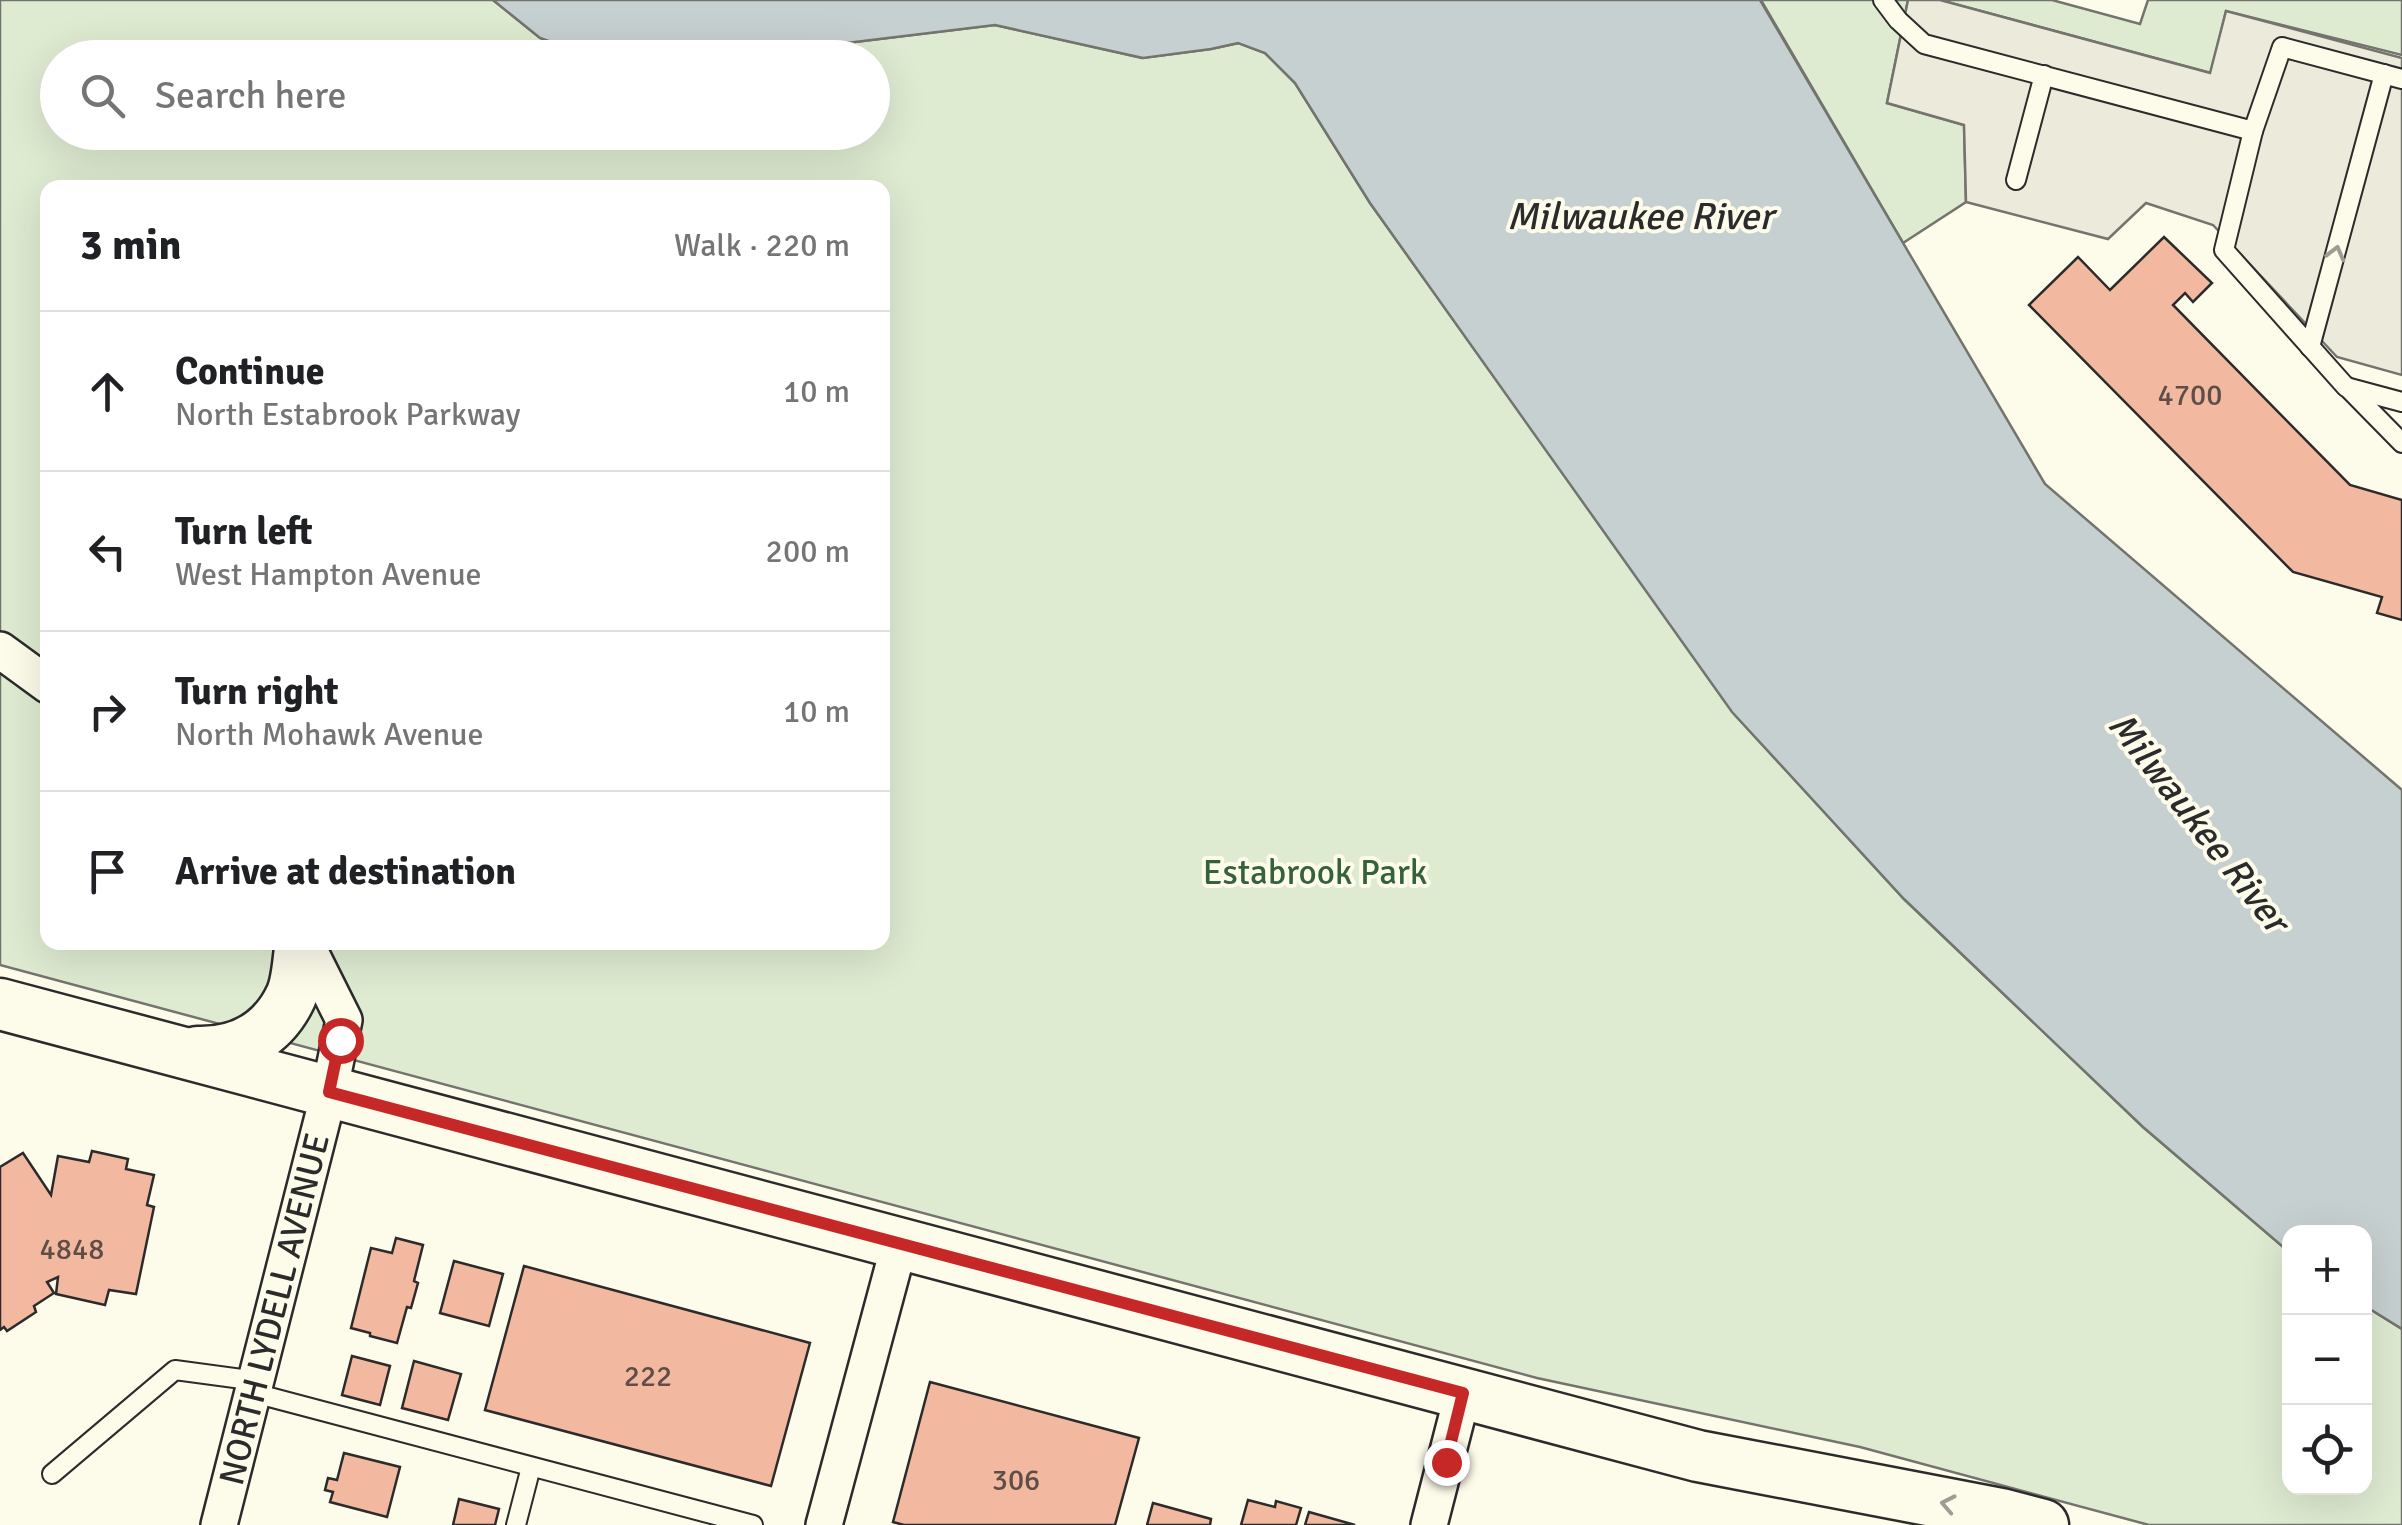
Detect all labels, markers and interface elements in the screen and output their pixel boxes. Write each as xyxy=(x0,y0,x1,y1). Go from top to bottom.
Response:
search box xyxy=(40,40,890,150)
icon: search xyxy=(75,68,130,123)
text: Search here xyxy=(155,72,347,119)
water label: Milwaukee River xyxy=(1507,193,1778,240)
text: 3 min xyxy=(80,220,181,271)
text: Walk · 220 m xyxy=(674,226,850,265)
one-way arrow xyxy=(2324,245,2345,262)
text: Continue xyxy=(175,348,325,395)
icon: ahead xyxy=(80,364,135,419)
text: 10 m xyxy=(783,372,850,411)
house number: 4700 xyxy=(2158,377,2222,414)
text: North Estabrook Parkway xyxy=(175,395,521,434)
text: Turn left xyxy=(175,508,313,555)
icon: left xyxy=(80,524,135,579)
text: 200 m xyxy=(766,532,850,571)
text: West Hampton Avenue xyxy=(175,555,482,594)
text: Turn right xyxy=(175,668,339,715)
icon: right xyxy=(80,684,135,739)
text: 10 m xyxy=(783,692,850,731)
water label: Milwaukee River xyxy=(2098,703,2302,946)
text: North Mohawk Avenue xyxy=(175,715,484,754)
icon: arrive xyxy=(80,844,135,899)
text: Arrive at destination xyxy=(175,848,516,895)
park label: Estabrook Park xyxy=(1203,851,1427,894)
route start xyxy=(318,1018,364,1064)
street label: NORTH LYDELL AVENUE xyxy=(210,1129,339,1489)
map controls xyxy=(2282,1225,2372,1495)
button: + xyxy=(2282,1225,2372,1315)
house number: 4848 xyxy=(40,1231,104,1268)
button: − xyxy=(2282,1315,2372,1405)
house number: 222 xyxy=(624,1358,672,1395)
button: locate xyxy=(2282,1405,2372,1495)
route end xyxy=(1424,1440,1470,1486)
house number: 306 xyxy=(992,1462,1040,1499)
one-way arrow xyxy=(1939,1494,1956,1515)

